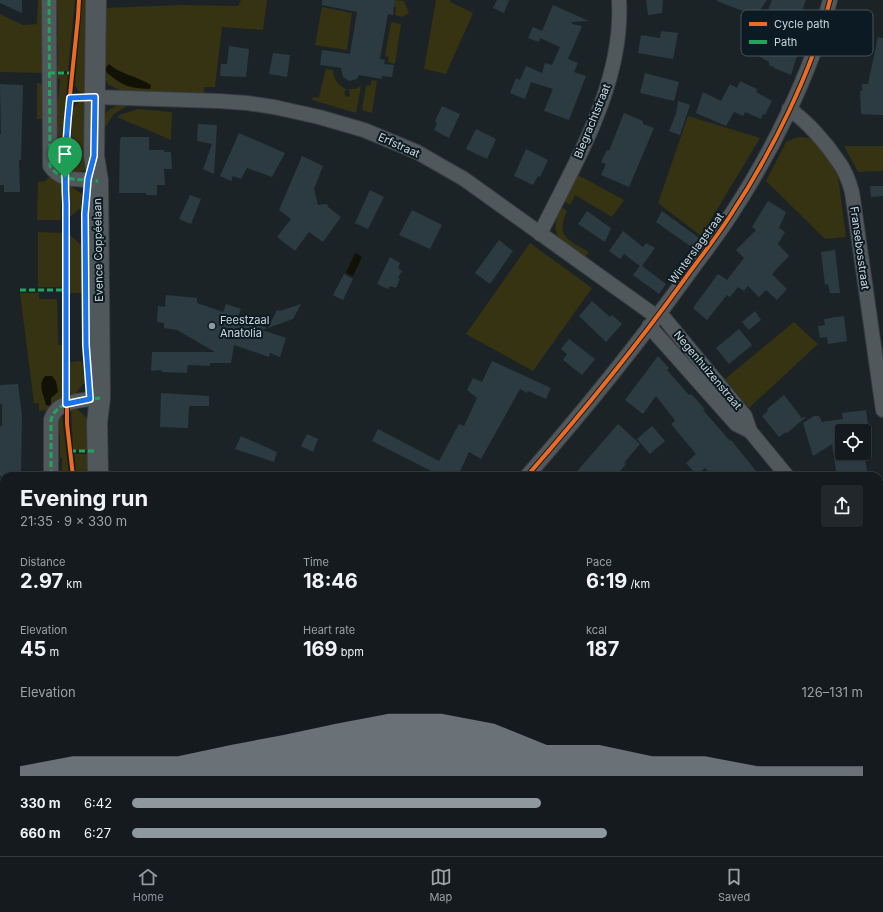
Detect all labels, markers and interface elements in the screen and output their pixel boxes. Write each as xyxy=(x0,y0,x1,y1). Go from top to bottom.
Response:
legend xyxy=(741,10,873,56)
text: Cycle path xyxy=(774,17,830,31)
text: Path xyxy=(774,35,797,49)
street label: Biegrachtstraat xyxy=(571,81,613,160)
street label: Erfstraat xyxy=(376,130,422,161)
pin xyxy=(48,137,82,178)
icon: arrive xyxy=(54,143,76,165)
street label: Evence Coppéelaan xyxy=(90,198,106,302)
street label: Fransebosstraat xyxy=(847,206,873,291)
street label: Winterslagstraat xyxy=(665,209,727,286)
place label: Feestzaal Anatolia xyxy=(220,313,269,340)
marker: Feestzaal Anatolia xyxy=(207,321,217,331)
street label: Negenhuizenstraat xyxy=(671,328,745,412)
map controls xyxy=(835,424,871,460)
button: locate xyxy=(835,424,871,460)
text: Evening run xyxy=(20,485,148,511)
button: share xyxy=(821,485,863,527)
text: 21:35 · 9 × 330 m xyxy=(20,513,127,529)
text: Distance xyxy=(20,555,65,569)
text: Time xyxy=(303,555,329,569)
text: Pace xyxy=(586,555,612,569)
text: 2.97 xyxy=(20,569,63,593)
text: 18:46 xyxy=(303,569,358,593)
text: 6:19 xyxy=(586,569,627,593)
text: km xyxy=(63,577,82,591)
text: /km xyxy=(627,577,650,591)
text: Elevation xyxy=(20,623,67,637)
text: Heart rate xyxy=(303,623,355,637)
text: kcal xyxy=(586,623,607,637)
text: 45 xyxy=(20,637,46,661)
text: 169 xyxy=(303,637,338,661)
text: 187 xyxy=(586,637,619,661)
text: m xyxy=(46,645,59,659)
text: bpm xyxy=(338,645,364,659)
text: Elevation xyxy=(20,684,76,700)
text: 126–131 m xyxy=(802,684,863,700)
text: 330 m xyxy=(20,795,61,811)
text: 6:42 xyxy=(84,795,112,811)
text: 660 m xyxy=(20,825,61,841)
text: 6:27 xyxy=(84,825,111,841)
tab: Home xyxy=(133,866,164,904)
tab: Map xyxy=(429,866,452,904)
tab: Saved xyxy=(718,866,750,904)

